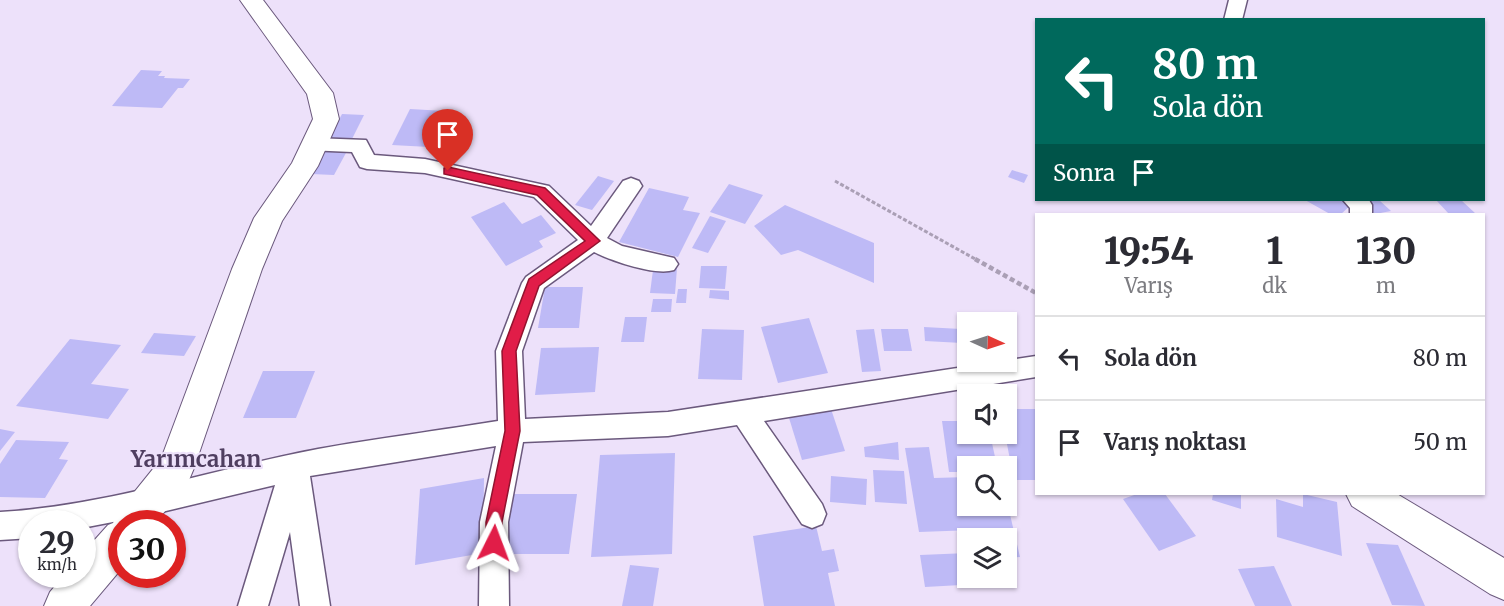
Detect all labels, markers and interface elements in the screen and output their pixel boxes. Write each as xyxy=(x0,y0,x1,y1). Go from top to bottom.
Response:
text: 80 m xyxy=(1152,38,1258,90)
icon: left xyxy=(1053,42,1131,120)
text: Sola dön xyxy=(1152,90,1263,124)
pin xyxy=(422,109,473,171)
icon: arrive xyxy=(431,118,464,151)
icon: arrive xyxy=(1127,156,1160,189)
text: Sonra xyxy=(1053,159,1115,187)
text: 19:54 xyxy=(1104,229,1193,274)
text: 1 xyxy=(1266,229,1283,274)
text: 130 xyxy=(1356,229,1416,274)
text: Varış xyxy=(1124,273,1173,298)
text: dk xyxy=(1262,273,1287,298)
text: m xyxy=(1376,273,1396,298)
north arrow xyxy=(957,312,1017,372)
map controls xyxy=(957,312,1017,588)
icon: left xyxy=(1053,342,1086,375)
text: Sola dön xyxy=(1104,344,1197,372)
text: 80 m xyxy=(1413,344,1467,372)
button: sound xyxy=(957,384,1017,444)
icon: arrive xyxy=(1053,426,1086,459)
text: Varış noktası xyxy=(1104,428,1246,456)
text: 50 m xyxy=(1413,428,1467,456)
district label: Yarımcahan xyxy=(130,445,261,473)
button: search xyxy=(957,456,1017,516)
speed limit sign: 30 xyxy=(108,510,186,588)
position arrow xyxy=(462,511,526,575)
text: 29 xyxy=(39,523,75,561)
button: layers xyxy=(957,528,1017,588)
text: km/h xyxy=(37,555,77,574)

